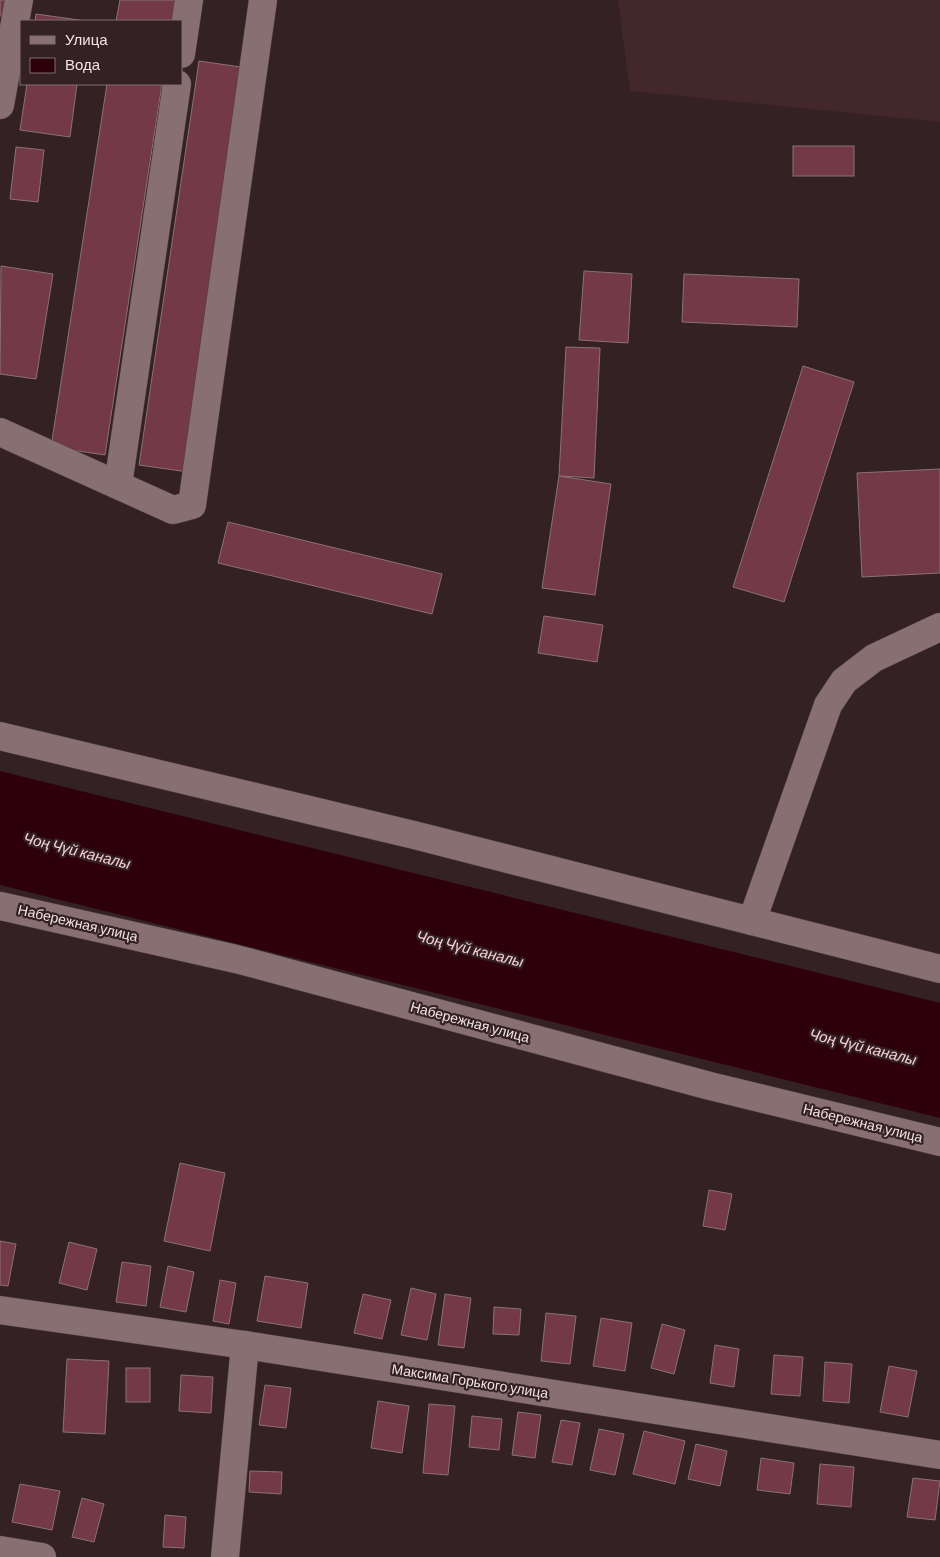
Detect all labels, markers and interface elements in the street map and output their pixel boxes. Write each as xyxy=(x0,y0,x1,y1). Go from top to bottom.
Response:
legend xyxy=(20,20,182,85)
text: Улица xyxy=(65,30,108,48)
text: Вода xyxy=(65,55,101,73)
water label: Чоң Чүй каналы xyxy=(22,828,133,872)
street label: Набережная улица xyxy=(16,900,140,945)
water label: Чоң Чүй каналы xyxy=(415,926,526,970)
street label: Набережная улица xyxy=(409,997,532,1046)
water label: Чоң Чүй каналы xyxy=(808,1024,919,1068)
street label: Набережная улица xyxy=(802,1099,925,1146)
street label: Максима Горького улица xyxy=(391,1360,550,1401)

